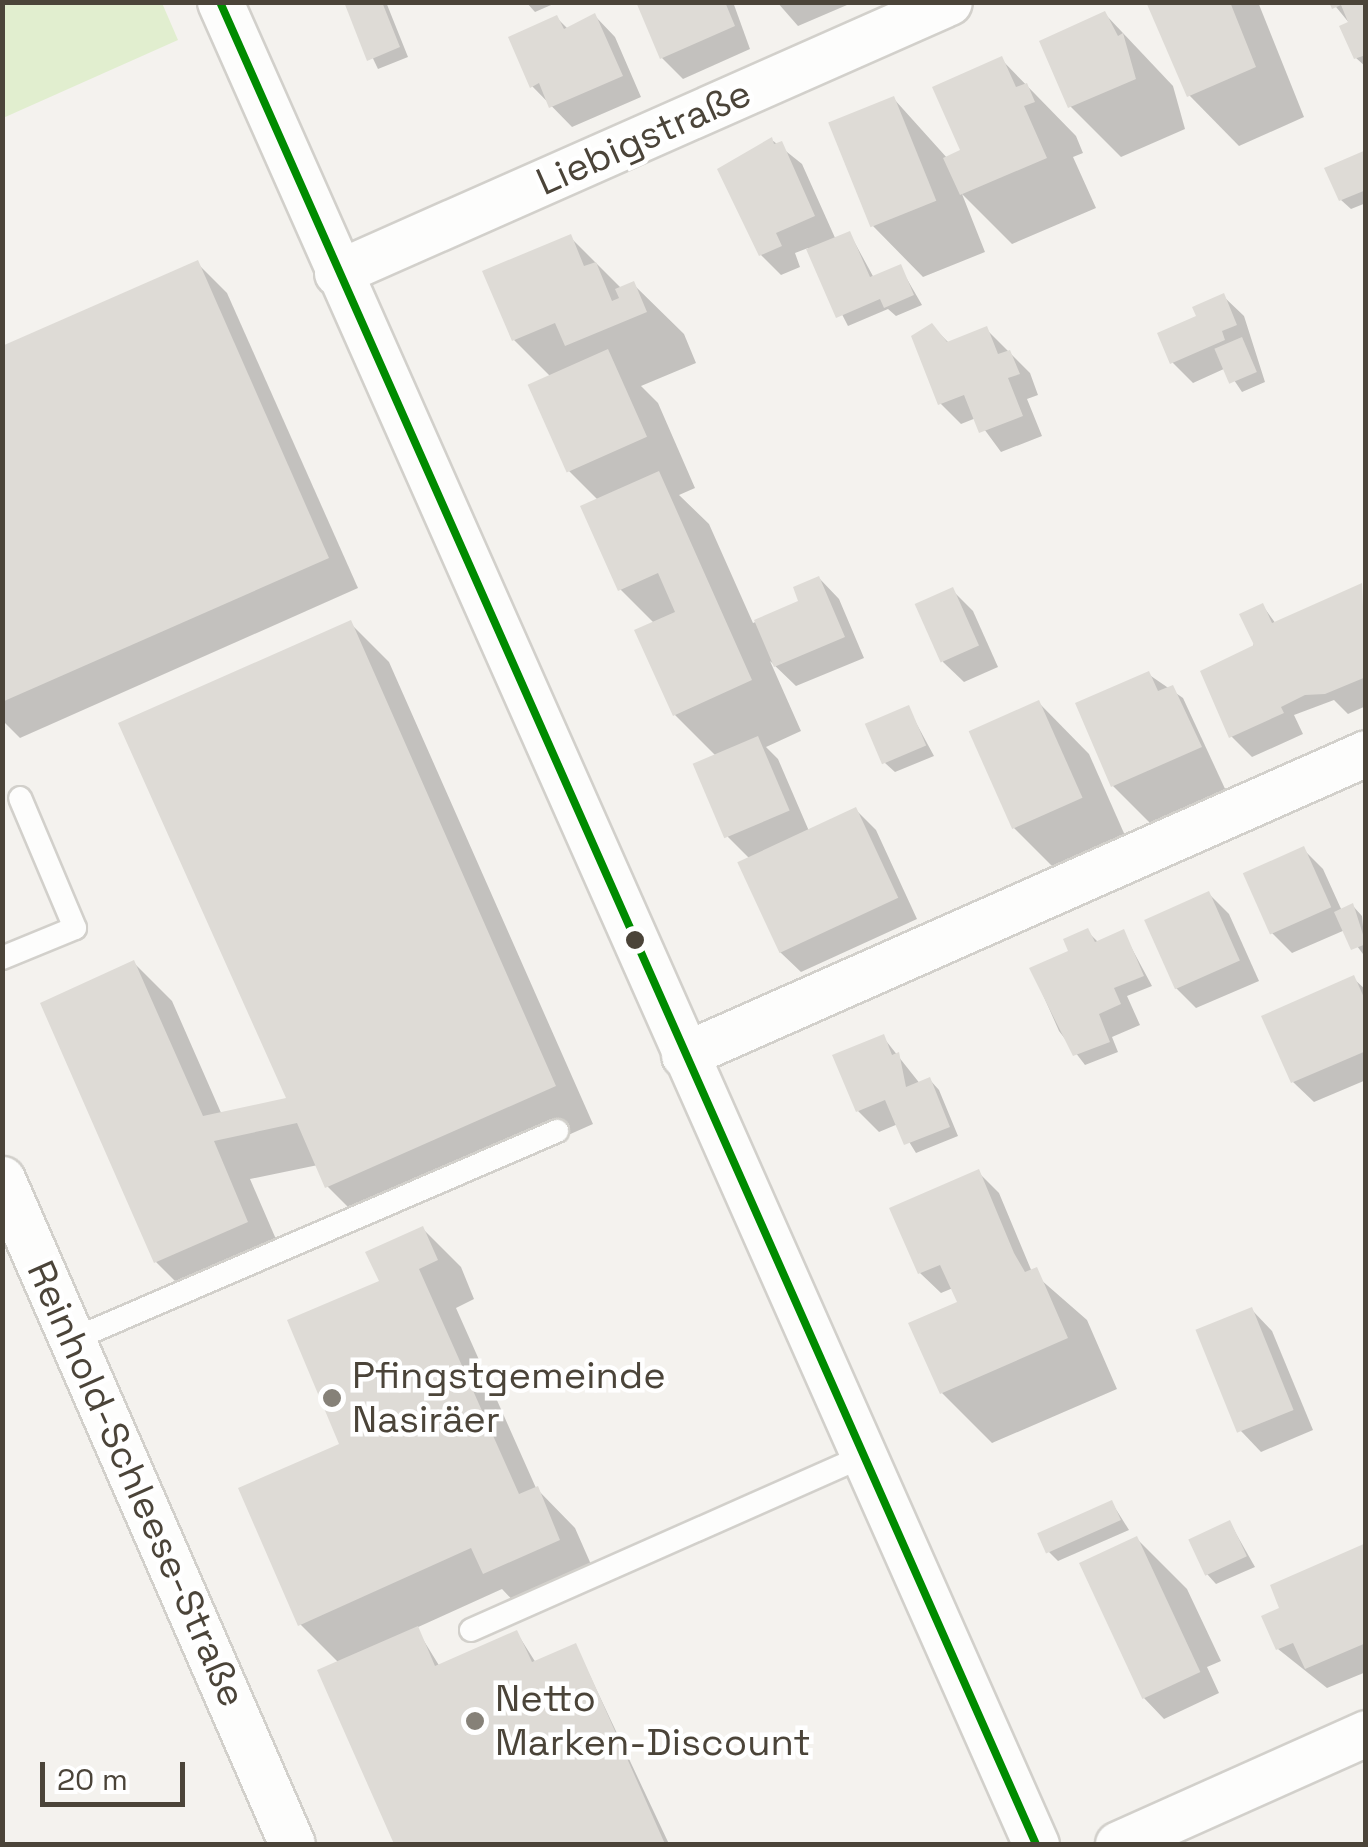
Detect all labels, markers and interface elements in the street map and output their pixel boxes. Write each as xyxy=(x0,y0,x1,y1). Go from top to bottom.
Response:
street label: Liebigstraße xyxy=(530,70,758,206)
unlabelled marker xyxy=(625,930,645,950)
street label: Reinhold-Schleese-Straße xyxy=(17,1254,255,1714)
place label: Pfingstgemeinde Nasiräer xyxy=(352,1353,666,1442)
marker: Pfingstgemeinde Nasiräer xyxy=(321,1387,343,1409)
place label: Netto Marken-Discount xyxy=(495,1676,811,1766)
marker: Netto Marken-Discount xyxy=(464,1710,486,1732)
scale bar xyxy=(45,1742,190,1804)
text: 20 m xyxy=(57,1760,128,1799)

